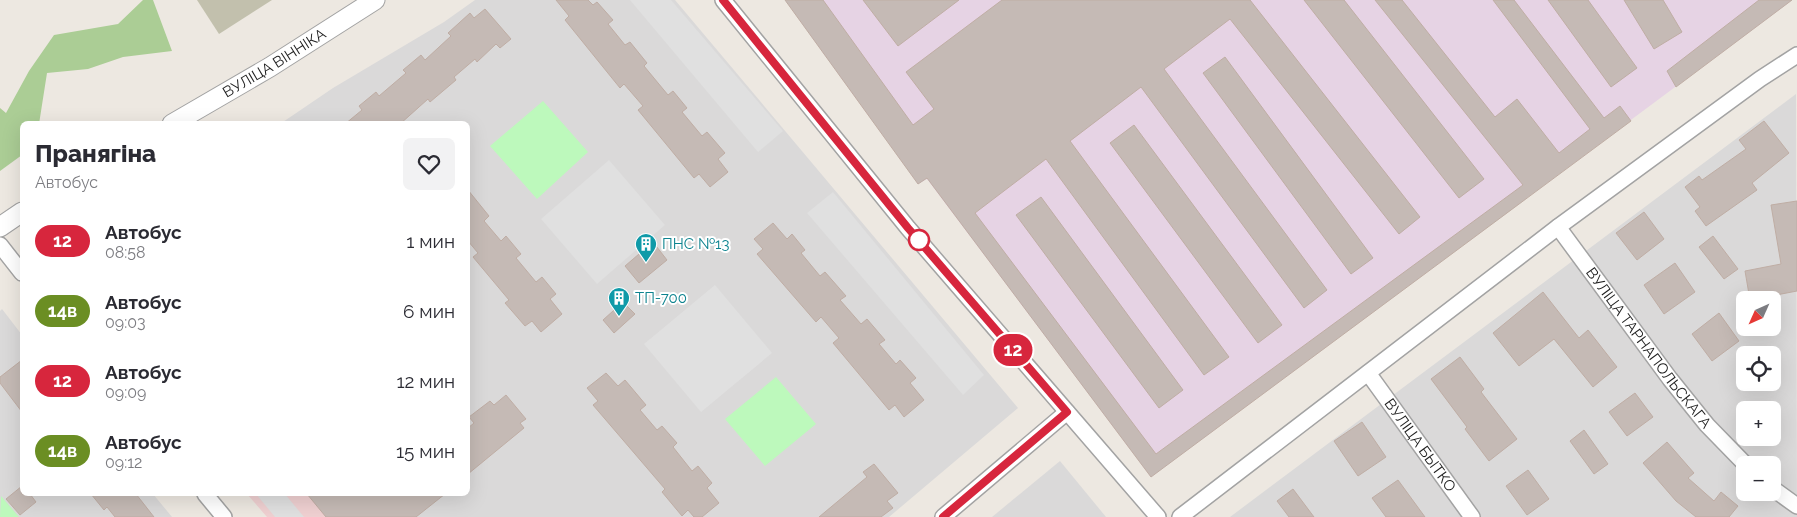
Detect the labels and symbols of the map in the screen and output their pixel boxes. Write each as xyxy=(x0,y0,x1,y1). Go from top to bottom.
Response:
street label: ВУЛІЦА ВІННІКА xyxy=(219,25,329,102)
unlabelled marker xyxy=(908,229,930,251)
building icon: ПНС №13 xyxy=(634,232,658,263)
place label: ПНС №13 xyxy=(662,235,729,253)
street label: ВУЛІЦА ТАРНАПОЛЬСКАГА xyxy=(1582,264,1715,432)
building icon: ТП-700 xyxy=(607,286,631,317)
place label: ТП-700 xyxy=(635,289,687,307)
north arrow xyxy=(1736,291,1781,336)
line badge: 12 xyxy=(990,334,1036,366)
street label: ВУЛІЦА БЫТКО xyxy=(1381,395,1460,495)

